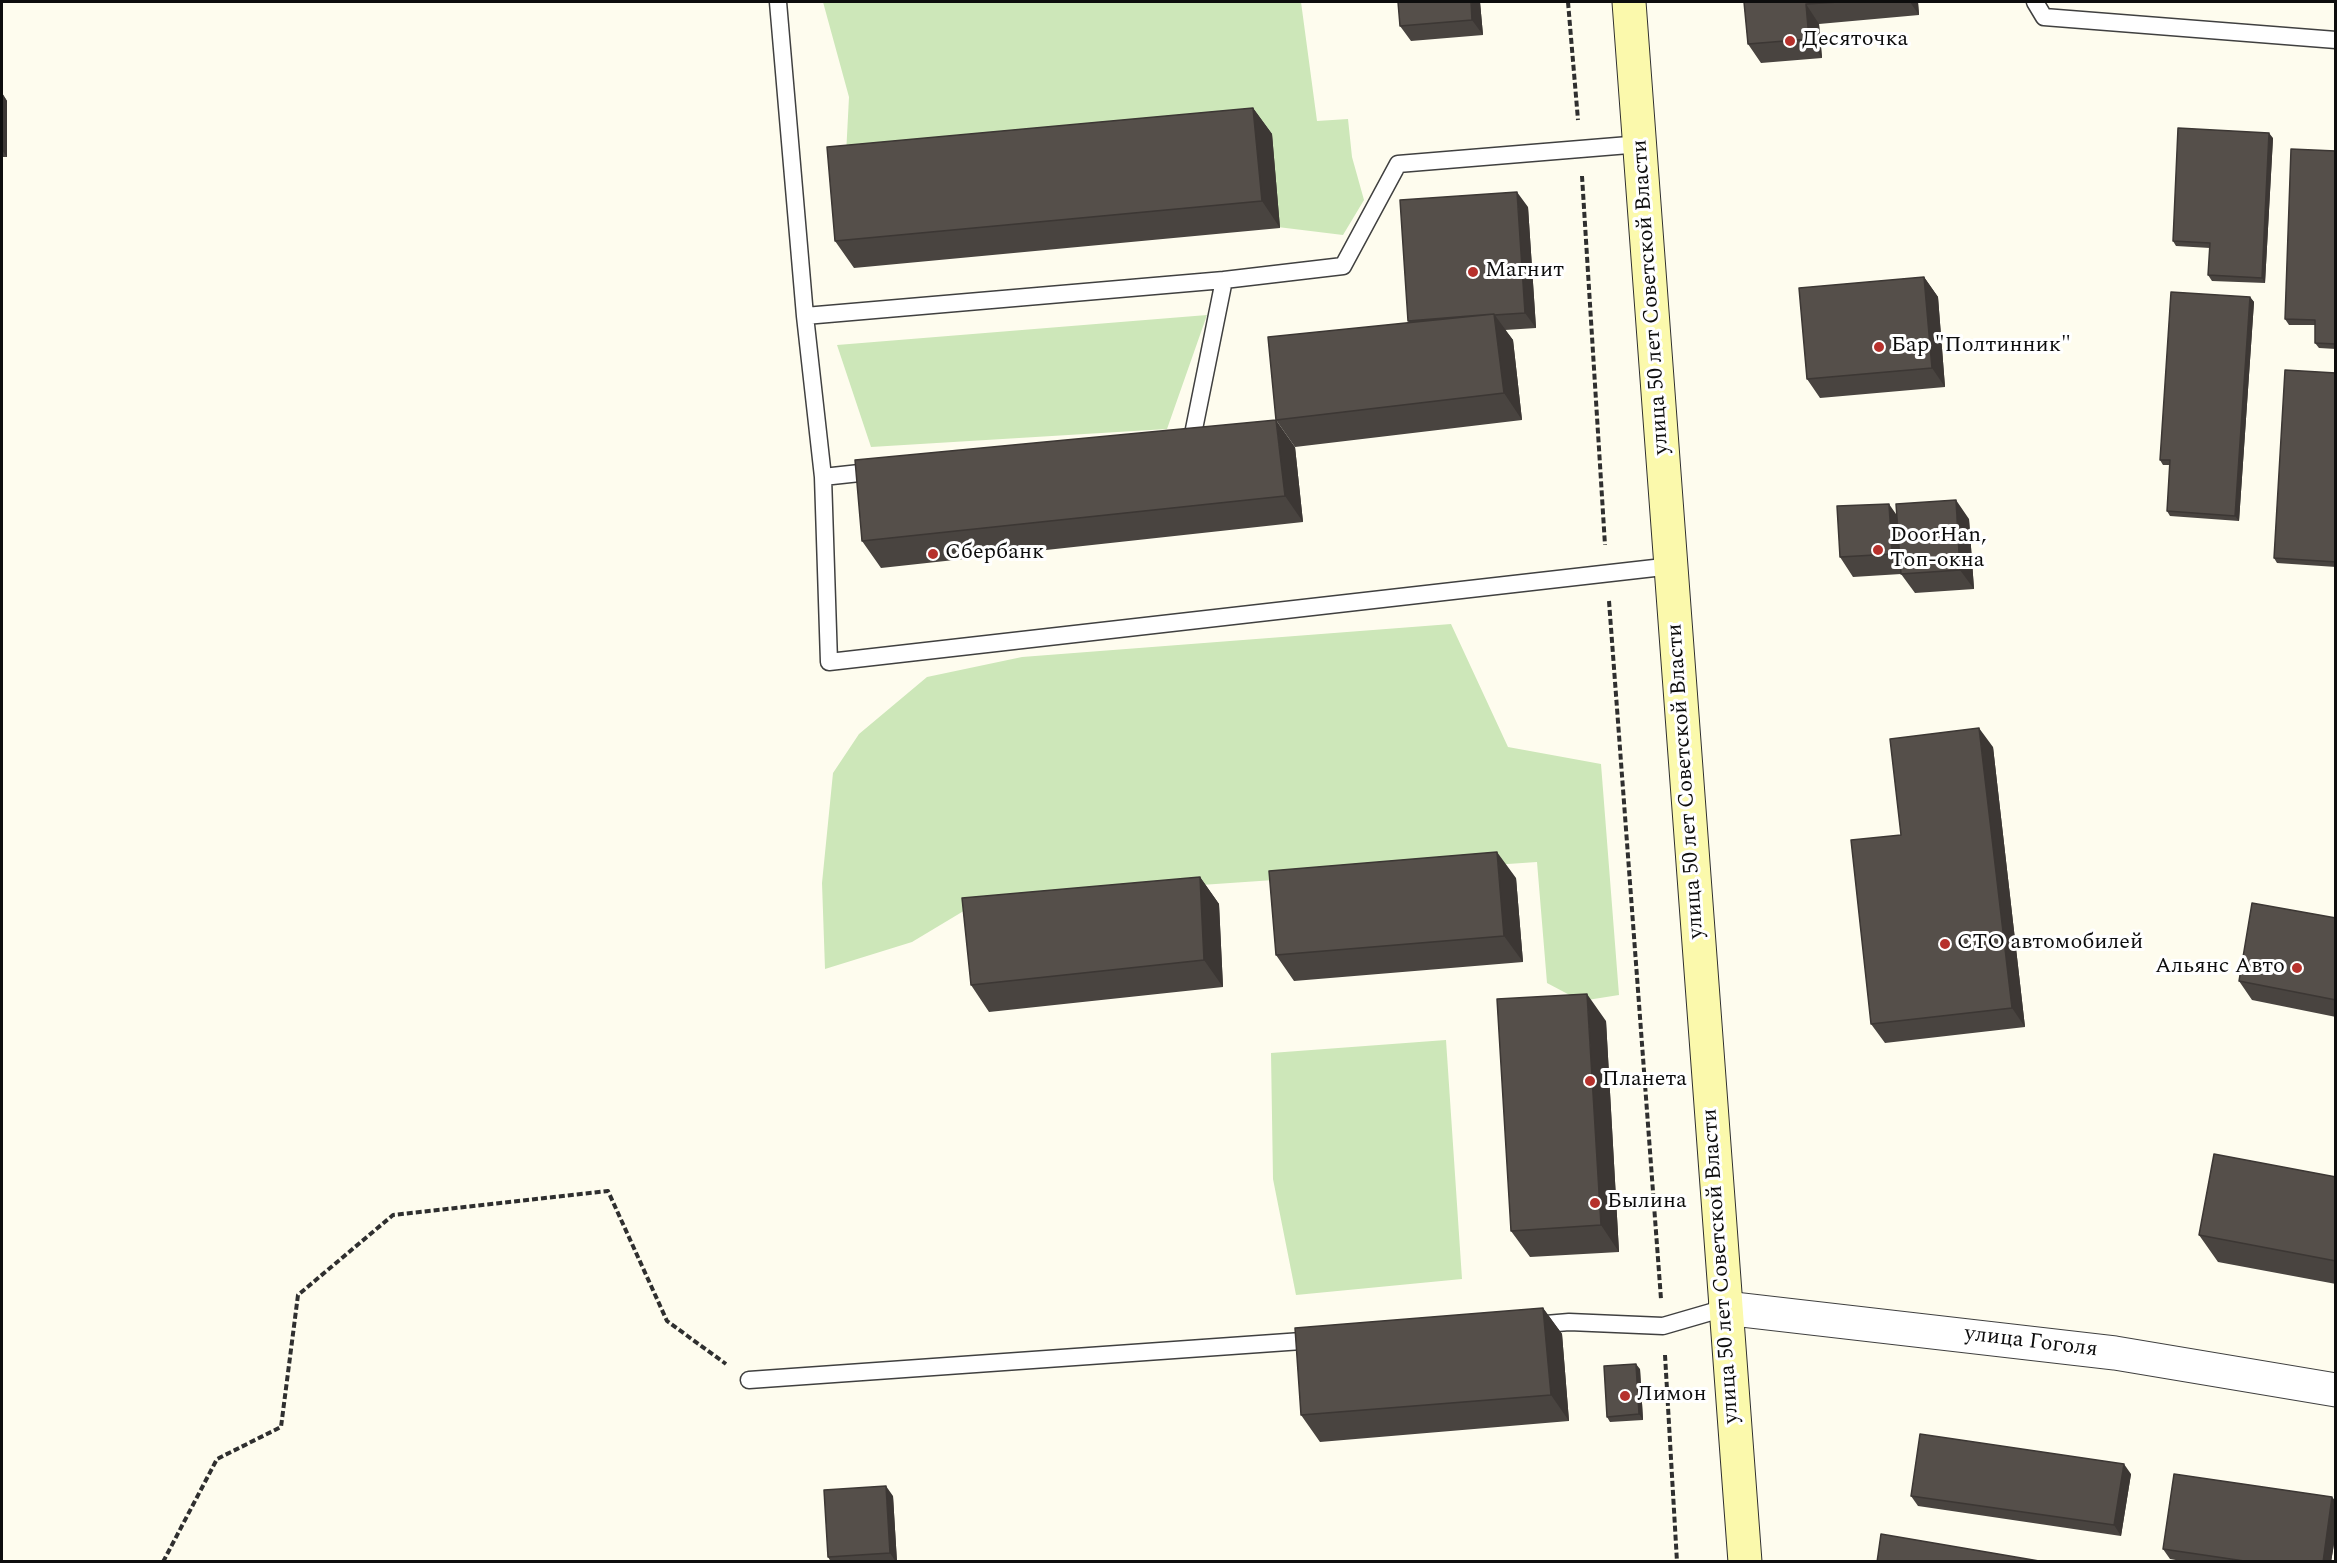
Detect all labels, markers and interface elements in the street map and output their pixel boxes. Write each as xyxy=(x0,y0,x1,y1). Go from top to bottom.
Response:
place label: Десяточка xyxy=(1802,28,1908,54)
marker: Десяточка xyxy=(1783,34,1797,48)
street label: улица 50 лет Советской Власти xyxy=(1628,139,1676,455)
place label: Магнит xyxy=(1485,259,1564,285)
marker: Магнит xyxy=(1466,265,1480,279)
place label: Бар "Полтинник" xyxy=(1891,334,2071,360)
marker: Бар "Полтинник" xyxy=(1872,340,1886,354)
place label: DoorHan, Топ-окна xyxy=(1890,524,1987,576)
place label: Сбербанк xyxy=(945,541,1044,567)
marker: DoorHan, Топ-окна xyxy=(1871,543,1885,557)
marker: Сбербанк xyxy=(926,547,940,561)
street label: улица 50 лет Советской Власти xyxy=(1663,623,1711,939)
place label: СТО автомобилей xyxy=(1957,931,2143,957)
marker: СТО автомобилей xyxy=(1938,937,1952,951)
place label: Альянс Авто xyxy=(2155,955,2285,981)
marker: Альянс Авто xyxy=(2290,961,2304,975)
place label: Планета xyxy=(1602,1068,1687,1094)
marker: Планета xyxy=(1583,1074,1597,1088)
street label: улица 50 лет Советской Власти xyxy=(1698,1108,1746,1424)
place label: Былина xyxy=(1607,1190,1687,1216)
marker: Былина xyxy=(1588,1196,1602,1210)
street label: улица Гоголя xyxy=(1963,1322,2099,1364)
place label: Лимон xyxy=(1637,1383,1707,1409)
marker: Лимон xyxy=(1618,1389,1632,1403)

